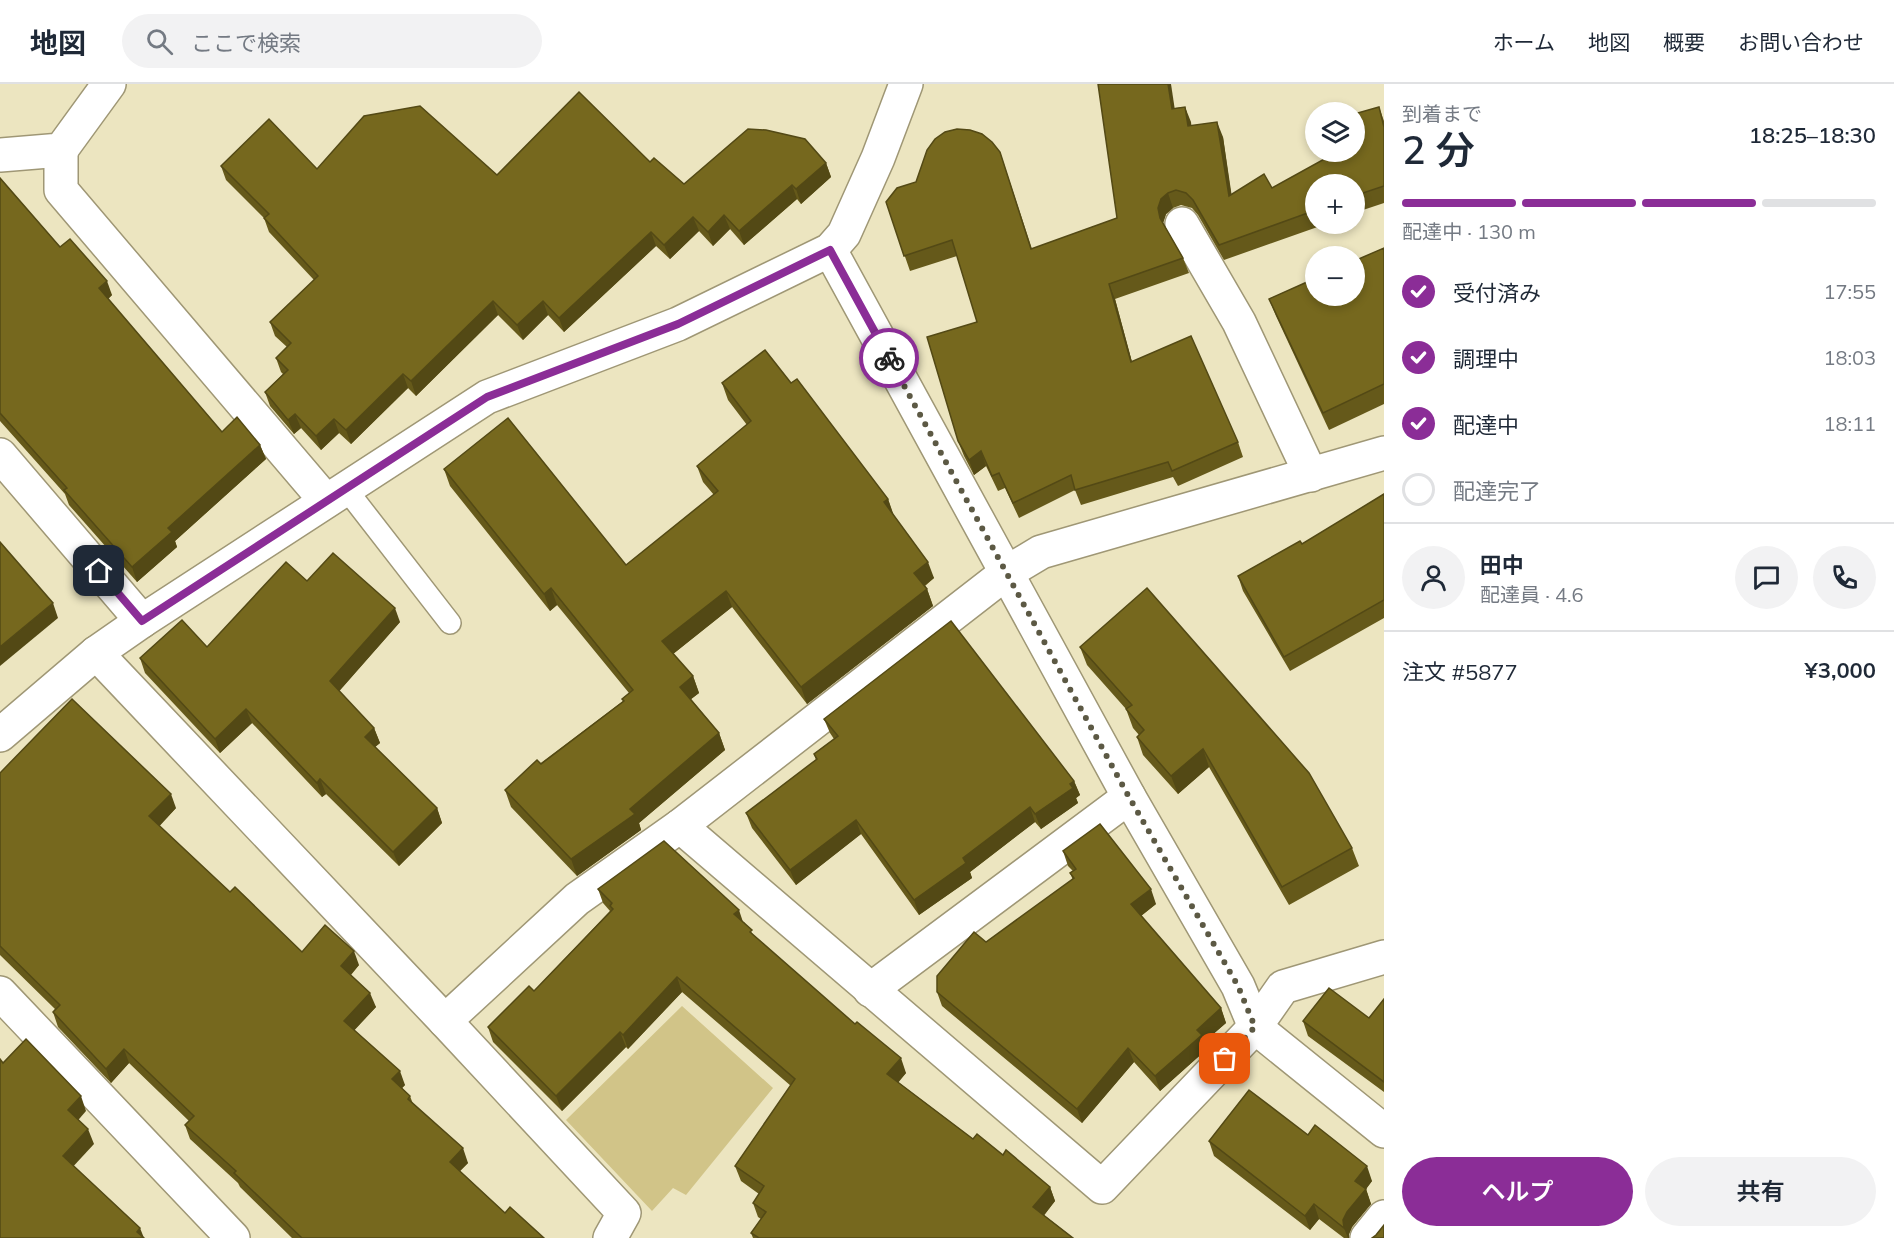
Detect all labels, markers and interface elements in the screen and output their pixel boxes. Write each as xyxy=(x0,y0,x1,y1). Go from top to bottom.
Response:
search box xyxy=(122,14,542,68)
text: 地図 xyxy=(30,25,86,60)
icon: search xyxy=(143,25,176,58)
text: ここで検索 xyxy=(191,29,301,57)
text: ホーム xyxy=(1493,29,1555,55)
text: 地図 xyxy=(1588,29,1630,55)
text: 概要 xyxy=(1663,29,1705,55)
text: お問い合わせ xyxy=(1738,29,1864,55)
text: 到着まで xyxy=(1402,101,1482,126)
map controls xyxy=(1305,102,1365,306)
button: layers xyxy=(1305,102,1365,162)
text: 18:25–18:30 xyxy=(1749,121,1876,149)
text: 2 分 xyxy=(1402,125,1475,174)
button: + xyxy=(1305,174,1365,234)
text: 配達中 · 130 m xyxy=(1402,219,1536,244)
button: − xyxy=(1305,246,1365,306)
icon: check xyxy=(1402,275,1435,308)
text: 受付済み xyxy=(1453,279,1541,307)
text: 17:55 xyxy=(1823,279,1876,304)
courier xyxy=(859,328,919,388)
icon: check xyxy=(1402,341,1435,374)
icon: bike xyxy=(873,342,906,375)
text: 調理中 xyxy=(1453,345,1519,373)
text: 18:03 xyxy=(1823,345,1876,370)
icon: check xyxy=(1402,407,1435,440)
text: 配達中 xyxy=(1453,411,1519,439)
text: 18:11 xyxy=(1823,411,1876,436)
text: 配達完了 xyxy=(1453,477,1541,505)
pin xyxy=(73,545,124,596)
button: person xyxy=(1402,546,1465,609)
button: chat xyxy=(1735,546,1798,609)
button: phone xyxy=(1813,546,1876,609)
text: 田中 xyxy=(1480,551,1524,579)
icon: home xyxy=(82,554,115,587)
text: 配達員 · 4.6 xyxy=(1480,582,1584,607)
text: ¥3,000 xyxy=(1805,656,1876,684)
text: 注文 #5877 xyxy=(1402,658,1518,686)
pin xyxy=(1199,1033,1250,1084)
icon: bag xyxy=(1208,1042,1241,1075)
button: ヘルプ xyxy=(1402,1157,1633,1226)
button: 共有 xyxy=(1645,1157,1876,1226)

